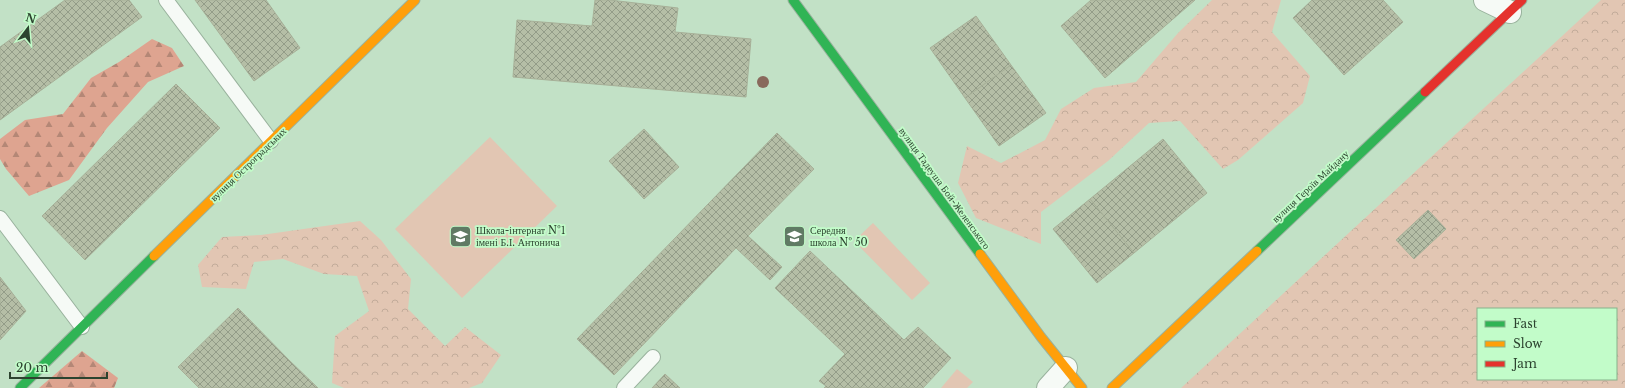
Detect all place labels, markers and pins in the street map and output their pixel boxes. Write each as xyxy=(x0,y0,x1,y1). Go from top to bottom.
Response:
school or university icon: Школа-інтернат №1 імені Б.І. Антонича xyxy=(447,223,473,249)
school or university icon: Середня школа № 50 xyxy=(781,223,807,249)
place label: Школа-інтернат №1 імені Б.І. Антонича xyxy=(476,224,565,249)
place label: Середня школа № 50 xyxy=(810,224,868,249)

